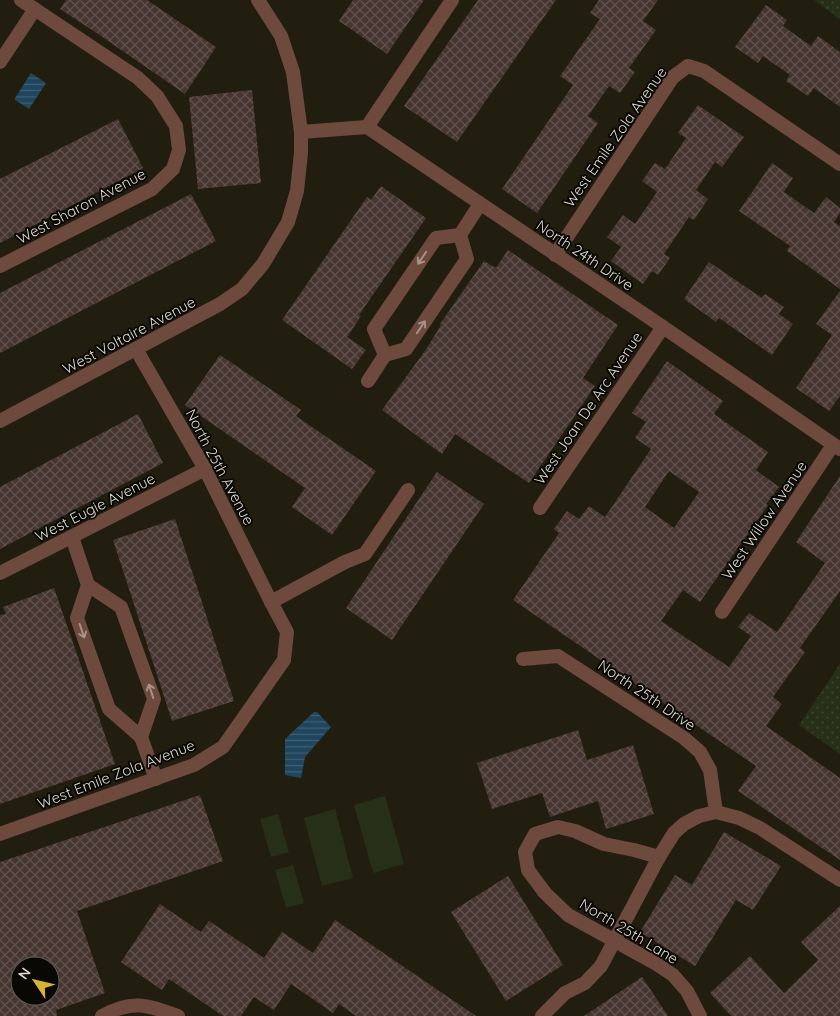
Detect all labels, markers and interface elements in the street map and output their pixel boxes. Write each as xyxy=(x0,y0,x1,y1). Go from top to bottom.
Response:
street label: West Emile Zola Avenue xyxy=(559,63,671,211)
street label: West Sharon Avenue xyxy=(13,164,149,248)
street label: North 24th Drive xyxy=(533,215,637,295)
one-way arrow xyxy=(417,251,427,265)
street label: West Voltaire Avenue xyxy=(59,292,199,378)
one-way arrow xyxy=(416,320,426,334)
street label: West Joan De Arc Avenue xyxy=(530,328,646,488)
street label: North 25th Avenue xyxy=(181,406,259,528)
street label: West Willow Avenue xyxy=(717,457,811,583)
street label: West Eugie Avenue xyxy=(32,469,158,545)
one-way arrow xyxy=(78,623,87,639)
street label: North 25th Drive xyxy=(595,655,699,735)
one-way arrow xyxy=(146,684,155,699)
street label: West Emile Zola Avenue xyxy=(35,735,197,813)
street label: North 25th Lane xyxy=(576,894,682,968)
north arrow xyxy=(10,956,60,1006)
text: N xyxy=(14,964,35,983)

